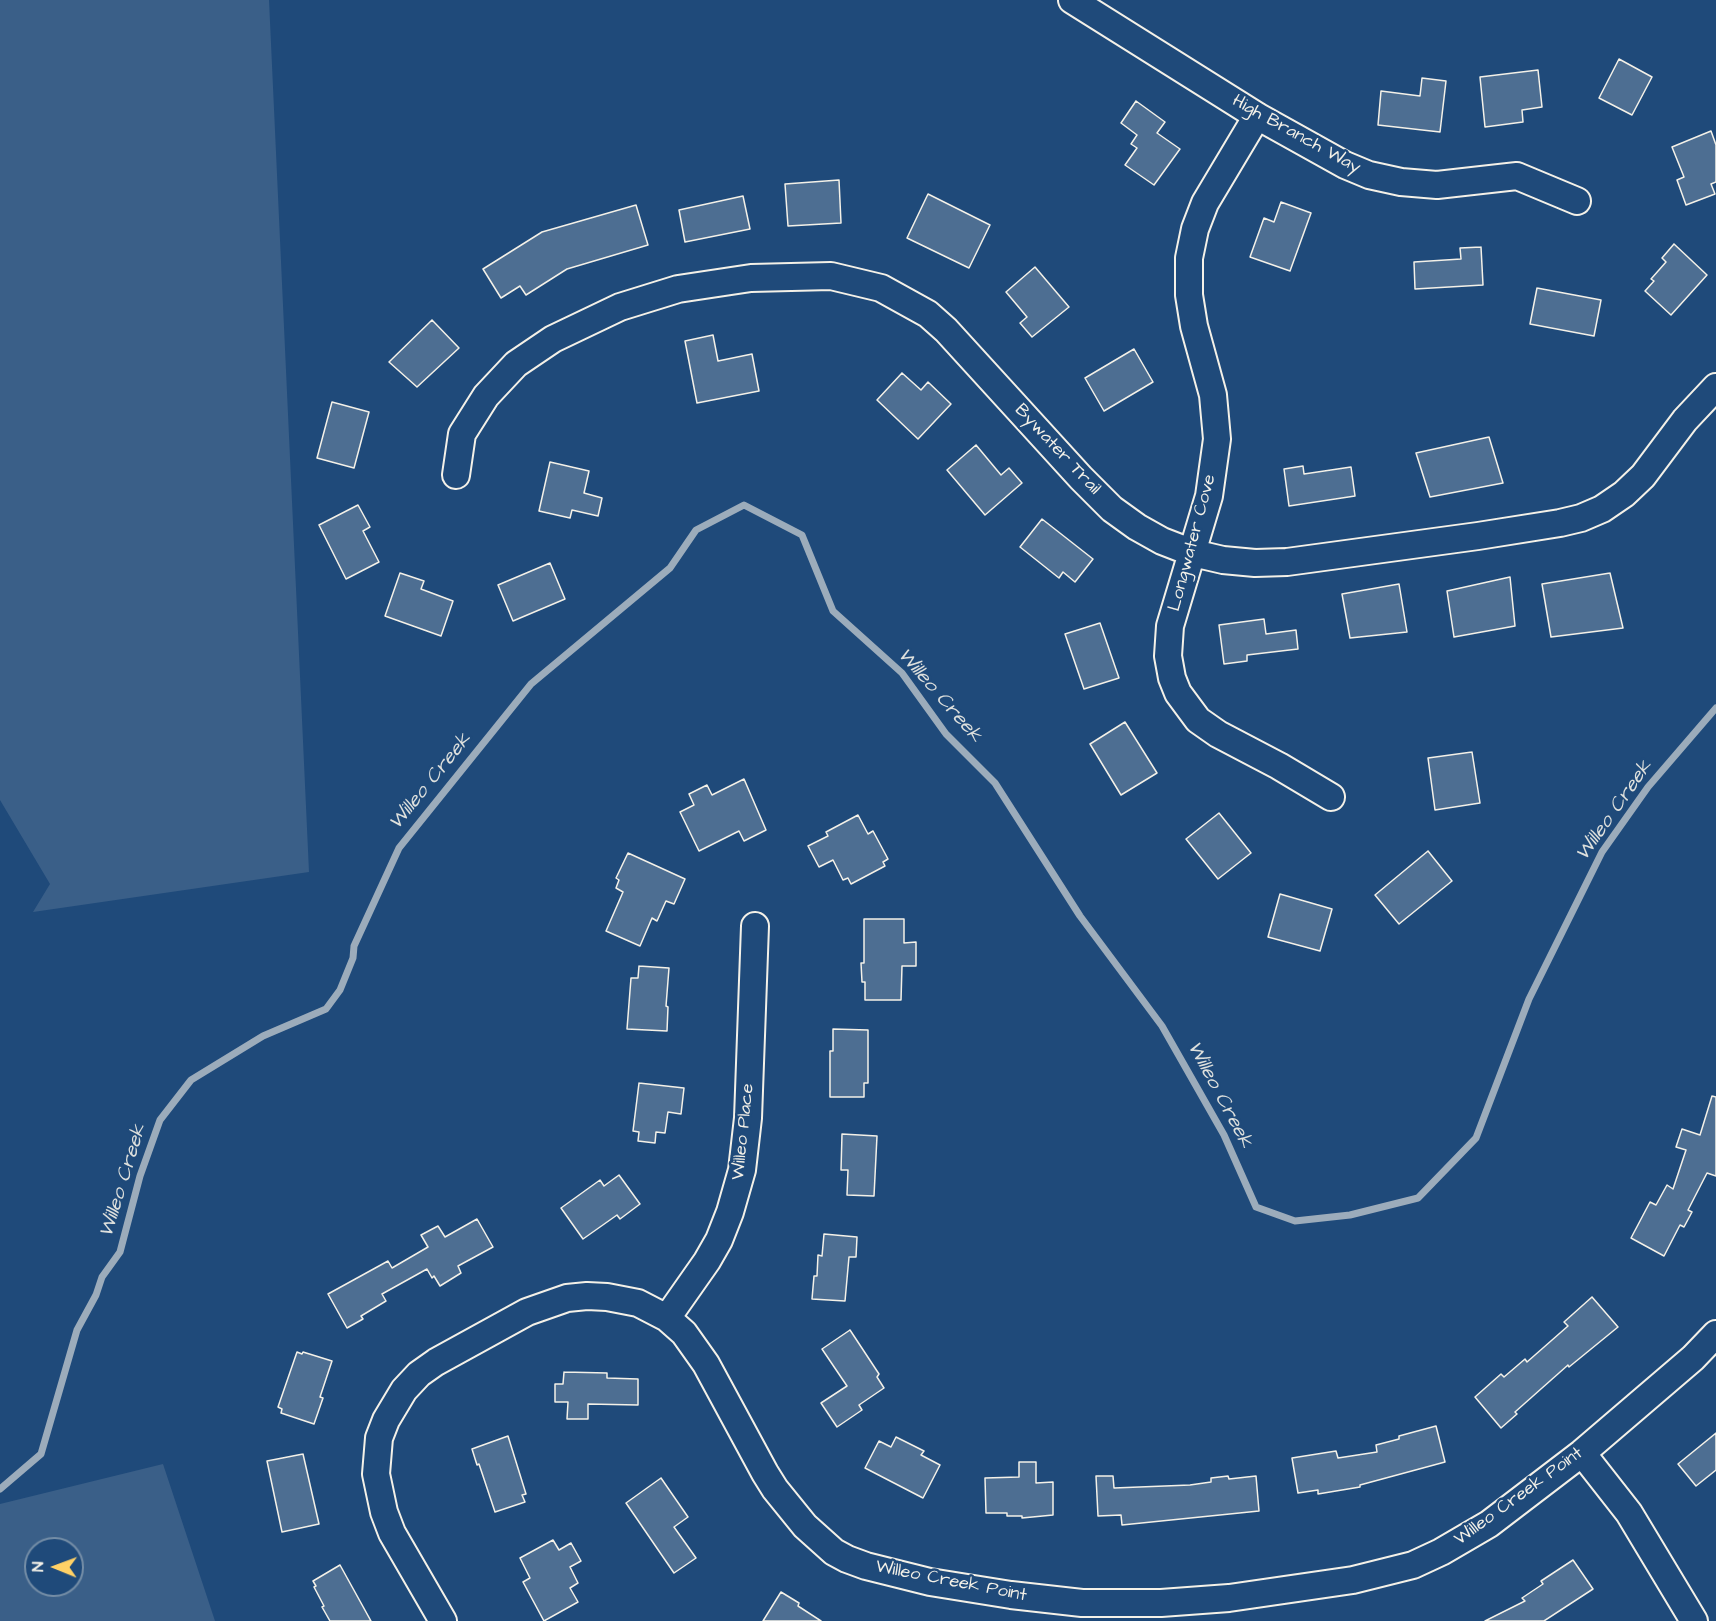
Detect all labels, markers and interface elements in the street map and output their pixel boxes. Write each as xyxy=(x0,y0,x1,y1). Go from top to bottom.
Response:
street label: High Branch Way xyxy=(1228,91,1364,179)
street label: Bywater Trail xyxy=(1009,400,1105,500)
street label: Longwater Cove xyxy=(1164,472,1222,614)
water label: Willeo Creek xyxy=(891,644,987,748)
water label: Willeo Creek xyxy=(385,729,477,835)
water label: Willeo Creek xyxy=(1572,756,1658,866)
water label: Willeo Creek xyxy=(1181,1038,1257,1152)
street label: Willeo Place xyxy=(728,1083,760,1181)
water label: Willeo Creek xyxy=(95,1121,153,1241)
street label: Willeo Creek Point xyxy=(1451,1443,1587,1551)
north arrow xyxy=(24,1537,84,1597)
street label: Willeo Creek Point xyxy=(874,1557,1028,1607)
text: N xyxy=(27,1562,49,1572)

